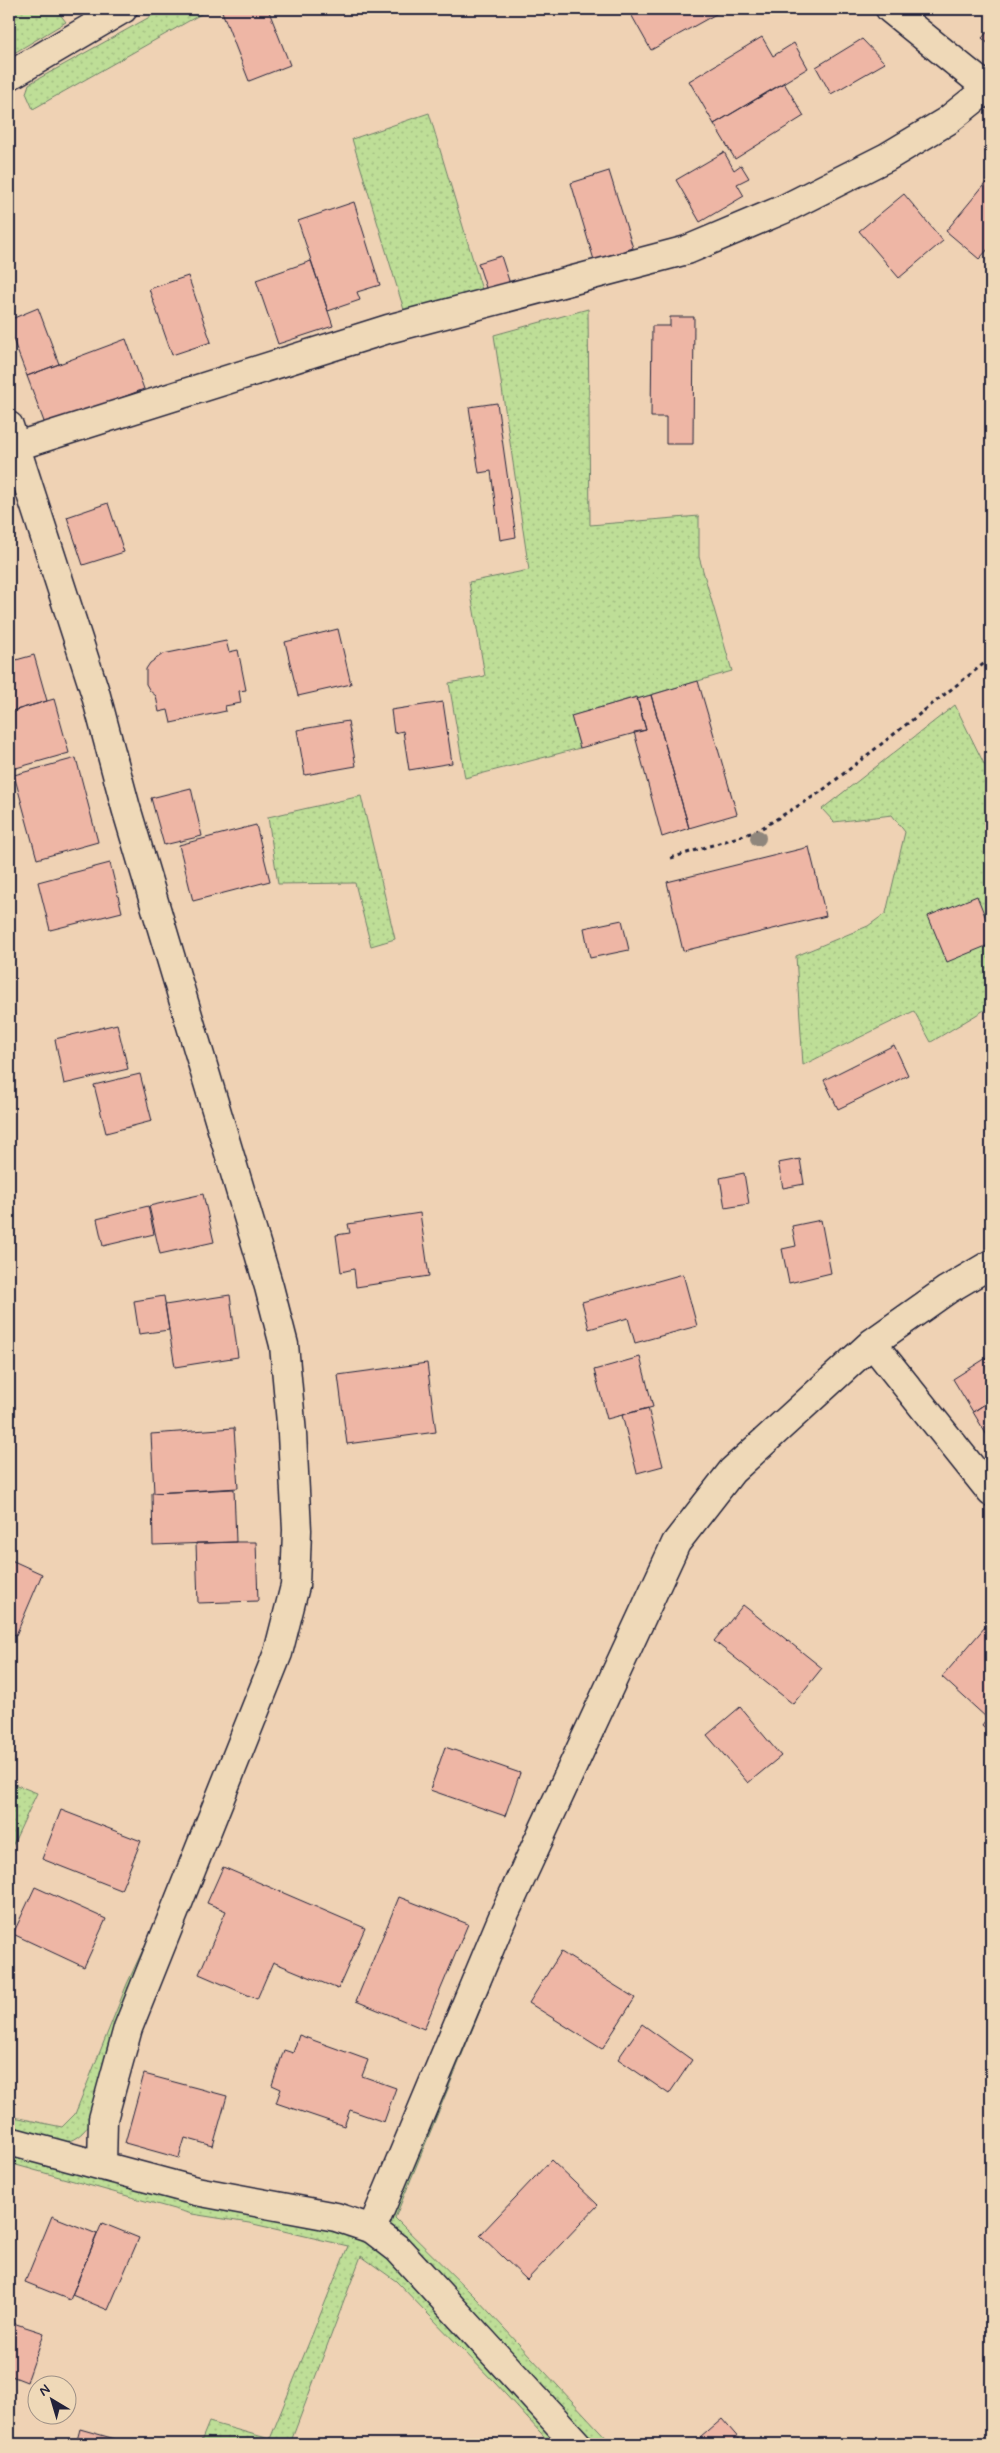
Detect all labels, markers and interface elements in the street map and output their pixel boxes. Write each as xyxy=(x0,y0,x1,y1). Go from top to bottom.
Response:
north arrow xyxy=(28,2376,78,2426)
text: N xyxy=(35,2381,54,2401)

